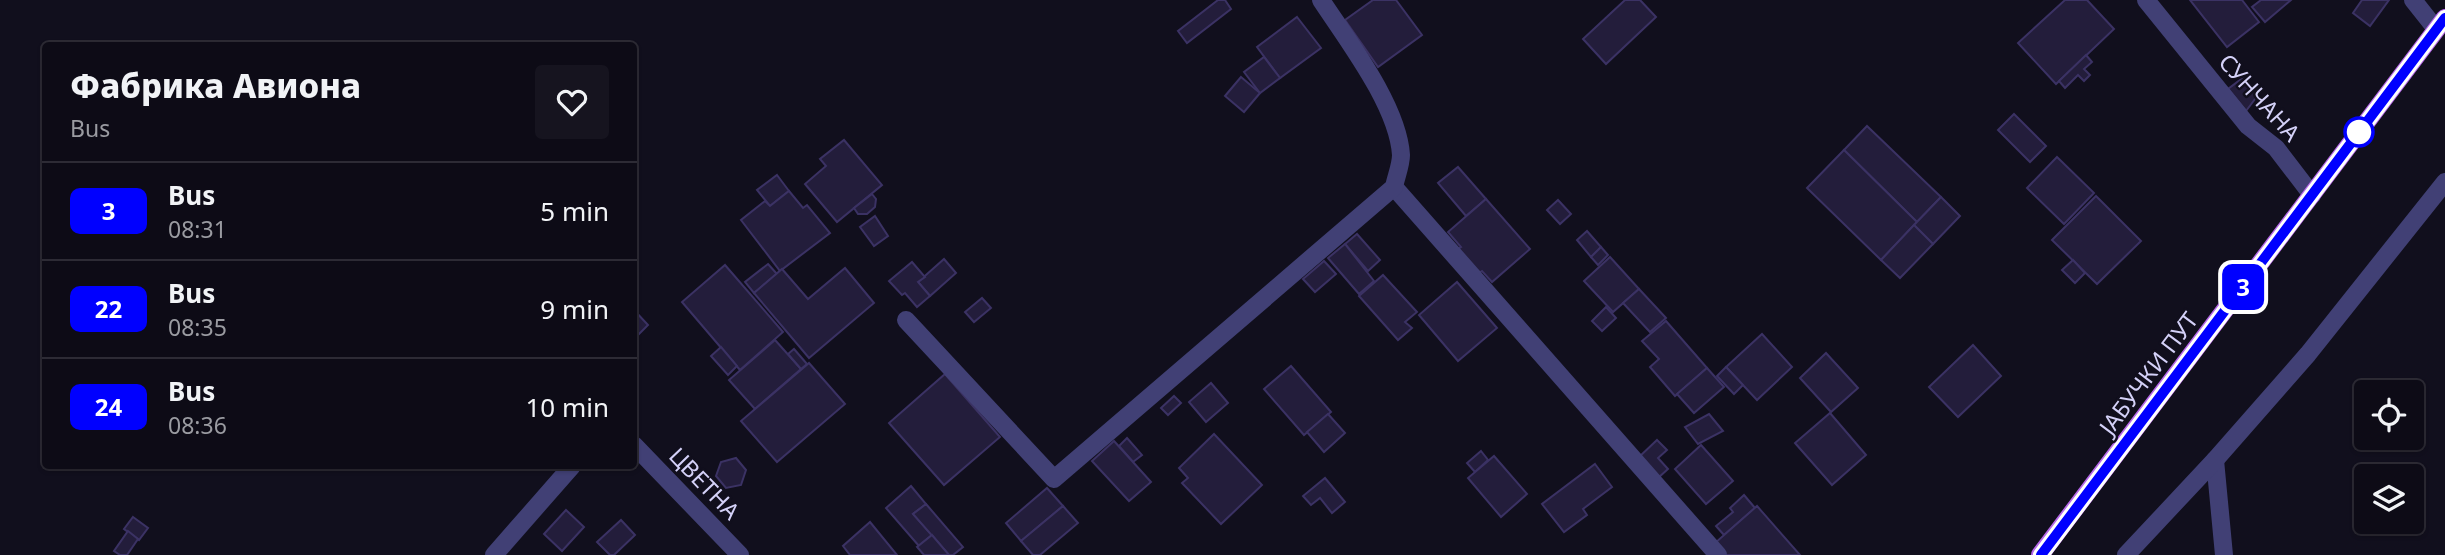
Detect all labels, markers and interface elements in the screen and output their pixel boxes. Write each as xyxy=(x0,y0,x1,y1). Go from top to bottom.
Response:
street label: СУНЧАНА xyxy=(2212,46,2308,148)
text: Фабрика Авиона xyxy=(70,63,361,108)
button: heart xyxy=(535,65,609,139)
text: Bus xyxy=(70,112,110,144)
unlabelled marker xyxy=(2344,117,2374,147)
text: Bus xyxy=(168,177,215,213)
text: 5 min xyxy=(540,193,609,229)
text: 3 xyxy=(102,194,115,227)
text: 08:31 xyxy=(168,213,227,245)
line badge: 3 xyxy=(2220,264,2266,310)
text: 3 xyxy=(2236,270,2250,303)
text: Bus xyxy=(168,275,215,311)
text: 9 min xyxy=(540,291,609,327)
text: 22 xyxy=(95,292,122,325)
street label: ЈАБУЧКИ ПУТ xyxy=(2090,305,2205,443)
text: 08:35 xyxy=(168,311,227,343)
text: Bus xyxy=(168,373,215,409)
map controls xyxy=(2354,380,2424,534)
button: locate xyxy=(2354,380,2424,450)
text: 10 min xyxy=(525,389,609,425)
text: 24 xyxy=(95,390,122,423)
text: 08:36 xyxy=(168,409,227,441)
street label: ЦВЕТНА xyxy=(662,440,748,526)
button: layers xyxy=(2354,464,2424,534)

